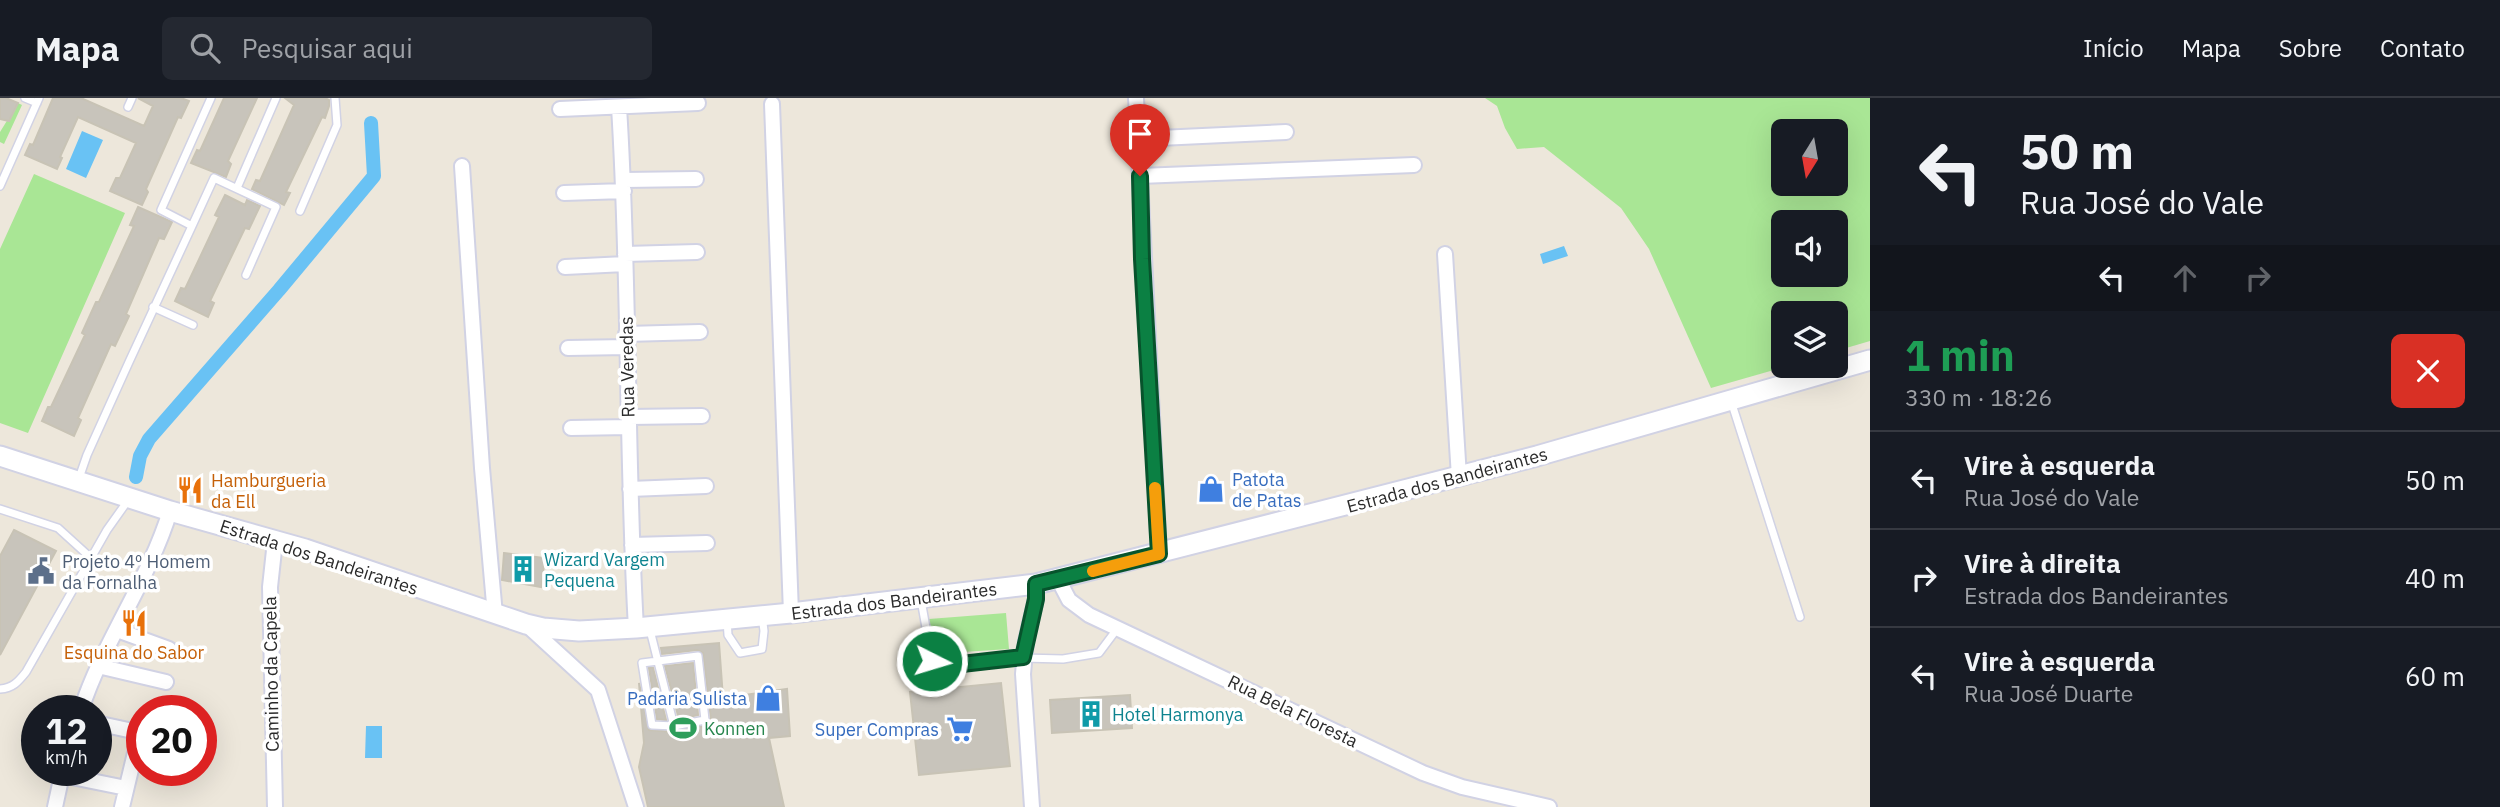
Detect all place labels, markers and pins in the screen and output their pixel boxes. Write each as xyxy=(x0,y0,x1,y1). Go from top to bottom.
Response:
pin xyxy=(1110,104,1170,176)
place label: Patota de Patas xyxy=(1232,468,1302,512)
place label: Hamburgueria da Ell xyxy=(211,469,327,513)
shop icon: Patota de Patas xyxy=(1196,474,1226,504)
restaurant icon: Hamburgueria da Ell xyxy=(175,475,205,505)
place label: Wizard Vargem Pequena xyxy=(544,548,665,592)
place label: Projeto 4º Homem da Fornalha xyxy=(62,550,211,594)
building icon: Wizard Vargem Pequena xyxy=(508,554,538,584)
public building icon: Projeto 4º Homem da Fornalha xyxy=(26,556,56,586)
restaurant icon: Esquina do Sabor xyxy=(119,608,149,638)
place label: Esquina do Sabor xyxy=(64,641,205,664)
shop icon: Padaria Sulista xyxy=(753,683,783,713)
place label: Padaria Sulista xyxy=(627,687,747,710)
building icon: Hotel Harmonya xyxy=(1076,699,1106,729)
place label: Hotel Harmonya xyxy=(1112,703,1244,726)
sports icon: Konnen xyxy=(668,713,698,743)
supermarket icon: Super Compras xyxy=(945,714,975,744)
place label: Konnen xyxy=(704,717,766,740)
place label: Super Compras xyxy=(815,718,939,741)

